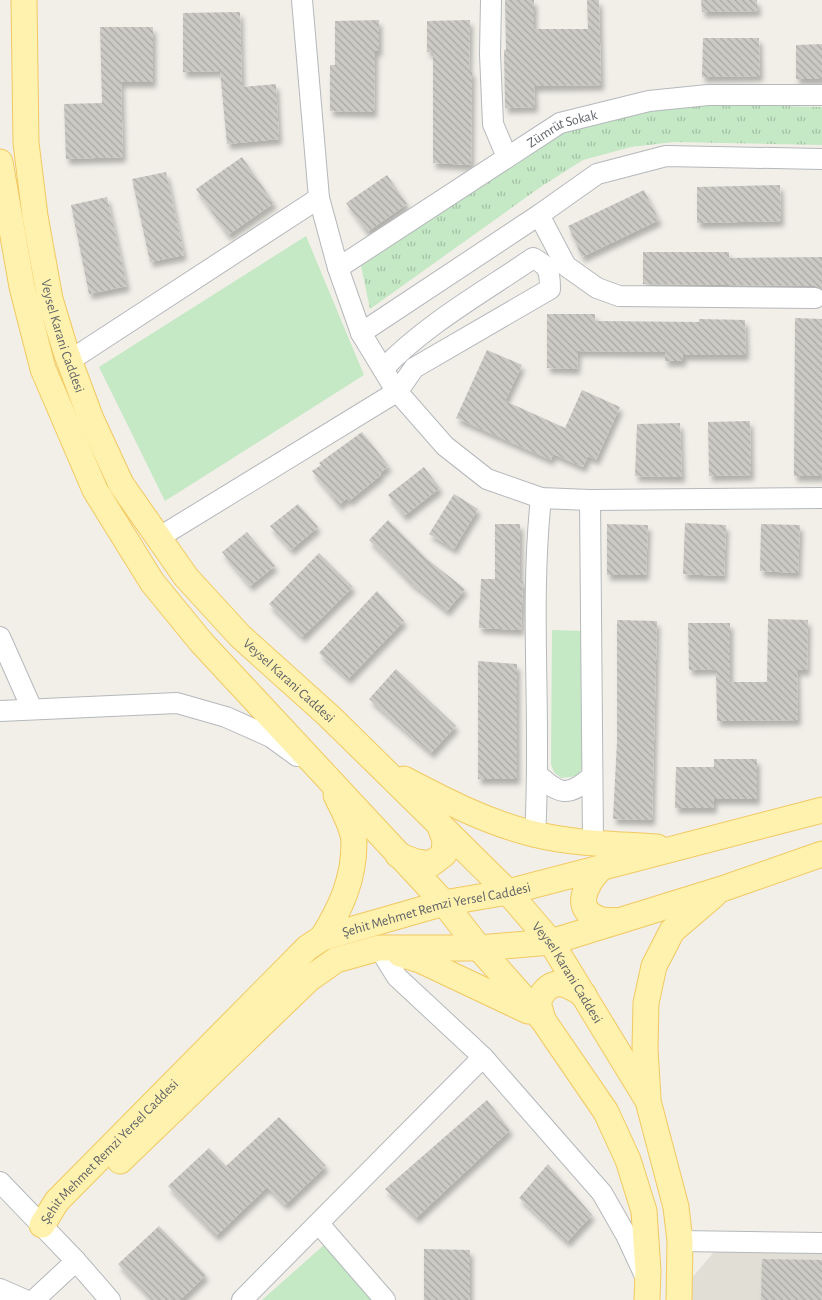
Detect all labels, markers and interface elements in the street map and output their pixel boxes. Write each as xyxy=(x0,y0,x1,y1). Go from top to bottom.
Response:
street label: Zümrüt Sokak xyxy=(525,108,599,151)
street label: Veysel Karani Caddesi xyxy=(39,278,87,395)
street label: Veysel Karani Caddesi xyxy=(240,636,337,726)
street label: Şehit Mehmet Remzi Yersel Caddesi xyxy=(341,880,532,940)
street label: Veysel Karani Caddesi xyxy=(529,920,605,1026)
street label: Şehit Mehmet Remzi Yersel Caddesi xyxy=(39,1077,181,1227)

